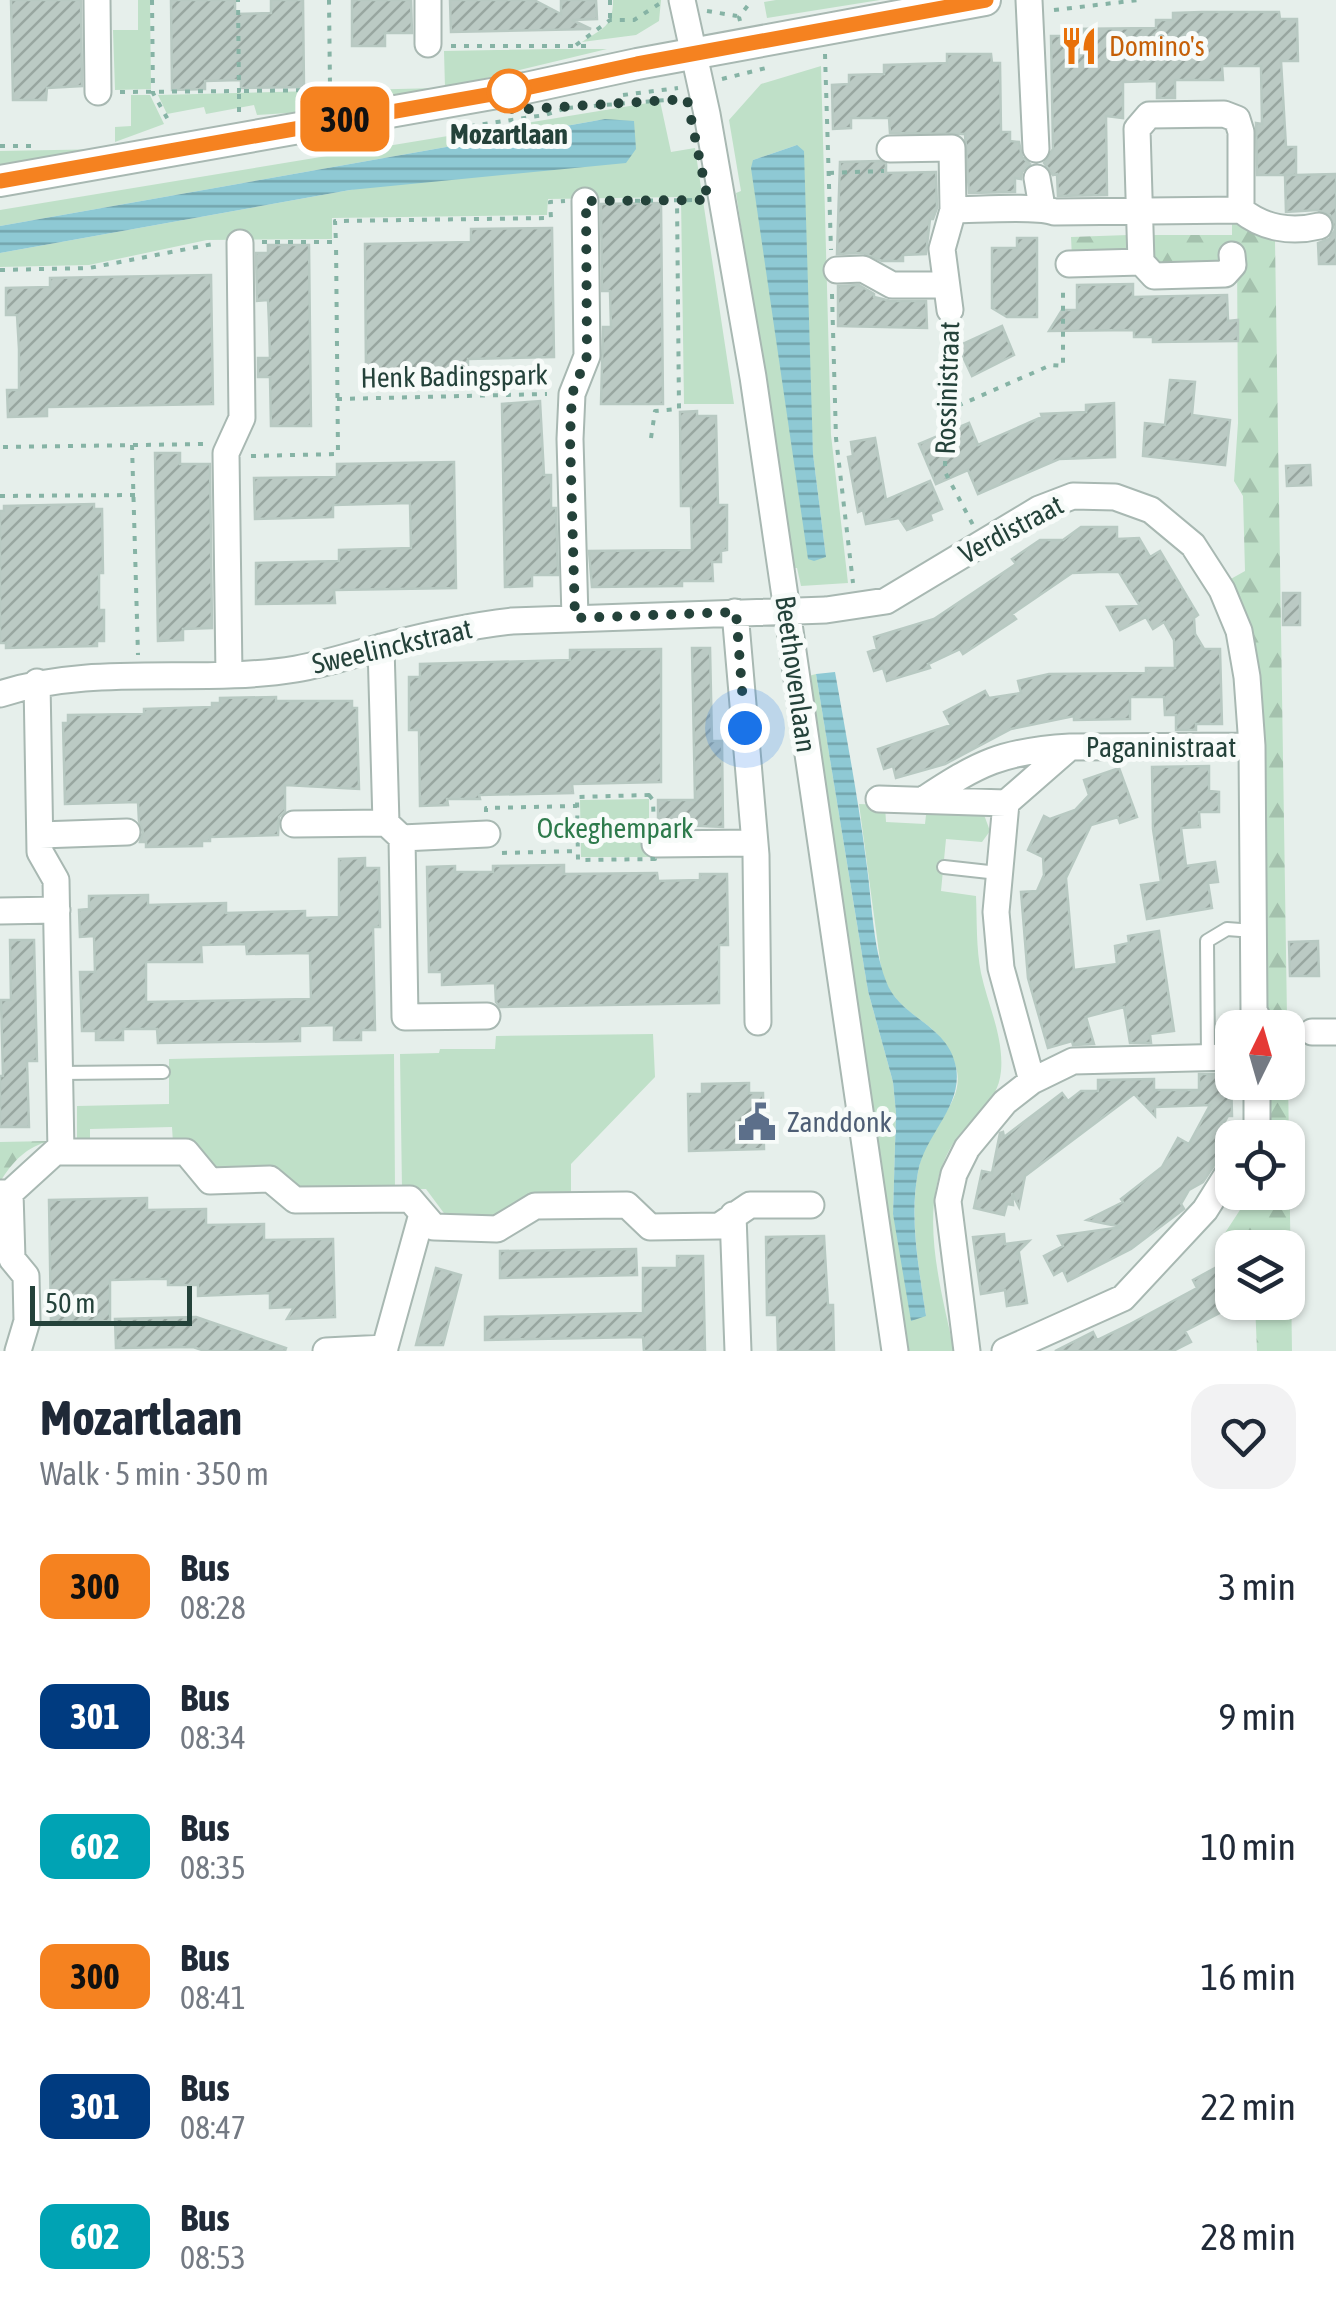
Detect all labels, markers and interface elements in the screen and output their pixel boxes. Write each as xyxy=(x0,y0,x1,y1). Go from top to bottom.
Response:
restaurant icon: Domino's xyxy=(1058,25,1100,67)
place label: Domino's xyxy=(1109,30,1205,62)
marker: Mozartlaan xyxy=(488,70,530,112)
line badge: 300 xyxy=(288,86,402,152)
text: 300 xyxy=(320,99,370,139)
place label: Mozartlaan xyxy=(450,118,568,150)
street label: Rossinistraat xyxy=(929,321,965,455)
street label: Henk Badingspark xyxy=(360,358,548,394)
street label: Verdistraat xyxy=(953,488,1069,570)
street label: Beethovenlaan xyxy=(769,594,823,754)
street label: Sweelinckstraat xyxy=(309,612,475,680)
your location xyxy=(720,703,770,753)
street label: Paganinistraat xyxy=(1086,731,1236,763)
park label: Ockeghempark xyxy=(537,812,693,844)
north arrow xyxy=(1215,1010,1305,1100)
map controls xyxy=(1215,1010,1305,1320)
public building icon: Zanddonk xyxy=(736,1101,778,1143)
place label: Zanddonk xyxy=(787,1106,892,1138)
button: locate xyxy=(1215,1120,1305,1210)
button: layers xyxy=(1215,1230,1305,1320)
scale bar xyxy=(30,1281,192,1326)
text: 50 m xyxy=(45,1287,95,1319)
button: heart xyxy=(1191,1384,1296,1489)
text: Mozartlaan xyxy=(40,1390,242,1445)
text: Walk · 5 min · 350 m xyxy=(40,1455,269,1492)
text: Bus xyxy=(180,1546,230,1589)
text: 3 min xyxy=(1218,1565,1296,1608)
text: 300 xyxy=(70,1566,120,1606)
text: 08:28 xyxy=(180,1589,246,1626)
text: Bus xyxy=(180,1676,230,1719)
text: 9 min xyxy=(1218,1695,1296,1738)
text: 301 xyxy=(70,1696,120,1736)
text: 08:34 xyxy=(180,1719,246,1756)
text: Bus xyxy=(180,1806,230,1849)
text: 10 min xyxy=(1201,1825,1296,1868)
text: 602 xyxy=(70,1826,120,1866)
text: 08:35 xyxy=(180,1849,246,1886)
text: Bus xyxy=(180,1936,230,1979)
text: 16 min xyxy=(1201,1955,1296,1998)
text: 300 xyxy=(70,1956,120,1996)
text: 08:41 xyxy=(180,1979,246,2016)
text: Bus xyxy=(180,2066,230,2109)
text: 22 min xyxy=(1201,2085,1296,2128)
text: 301 xyxy=(70,2086,120,2126)
text: 08:47 xyxy=(180,2109,246,2146)
text: Bus xyxy=(180,2196,230,2239)
text: 28 min xyxy=(1201,2215,1296,2258)
text: 602 xyxy=(70,2216,120,2256)
text: 08:53 xyxy=(180,2239,246,2276)

